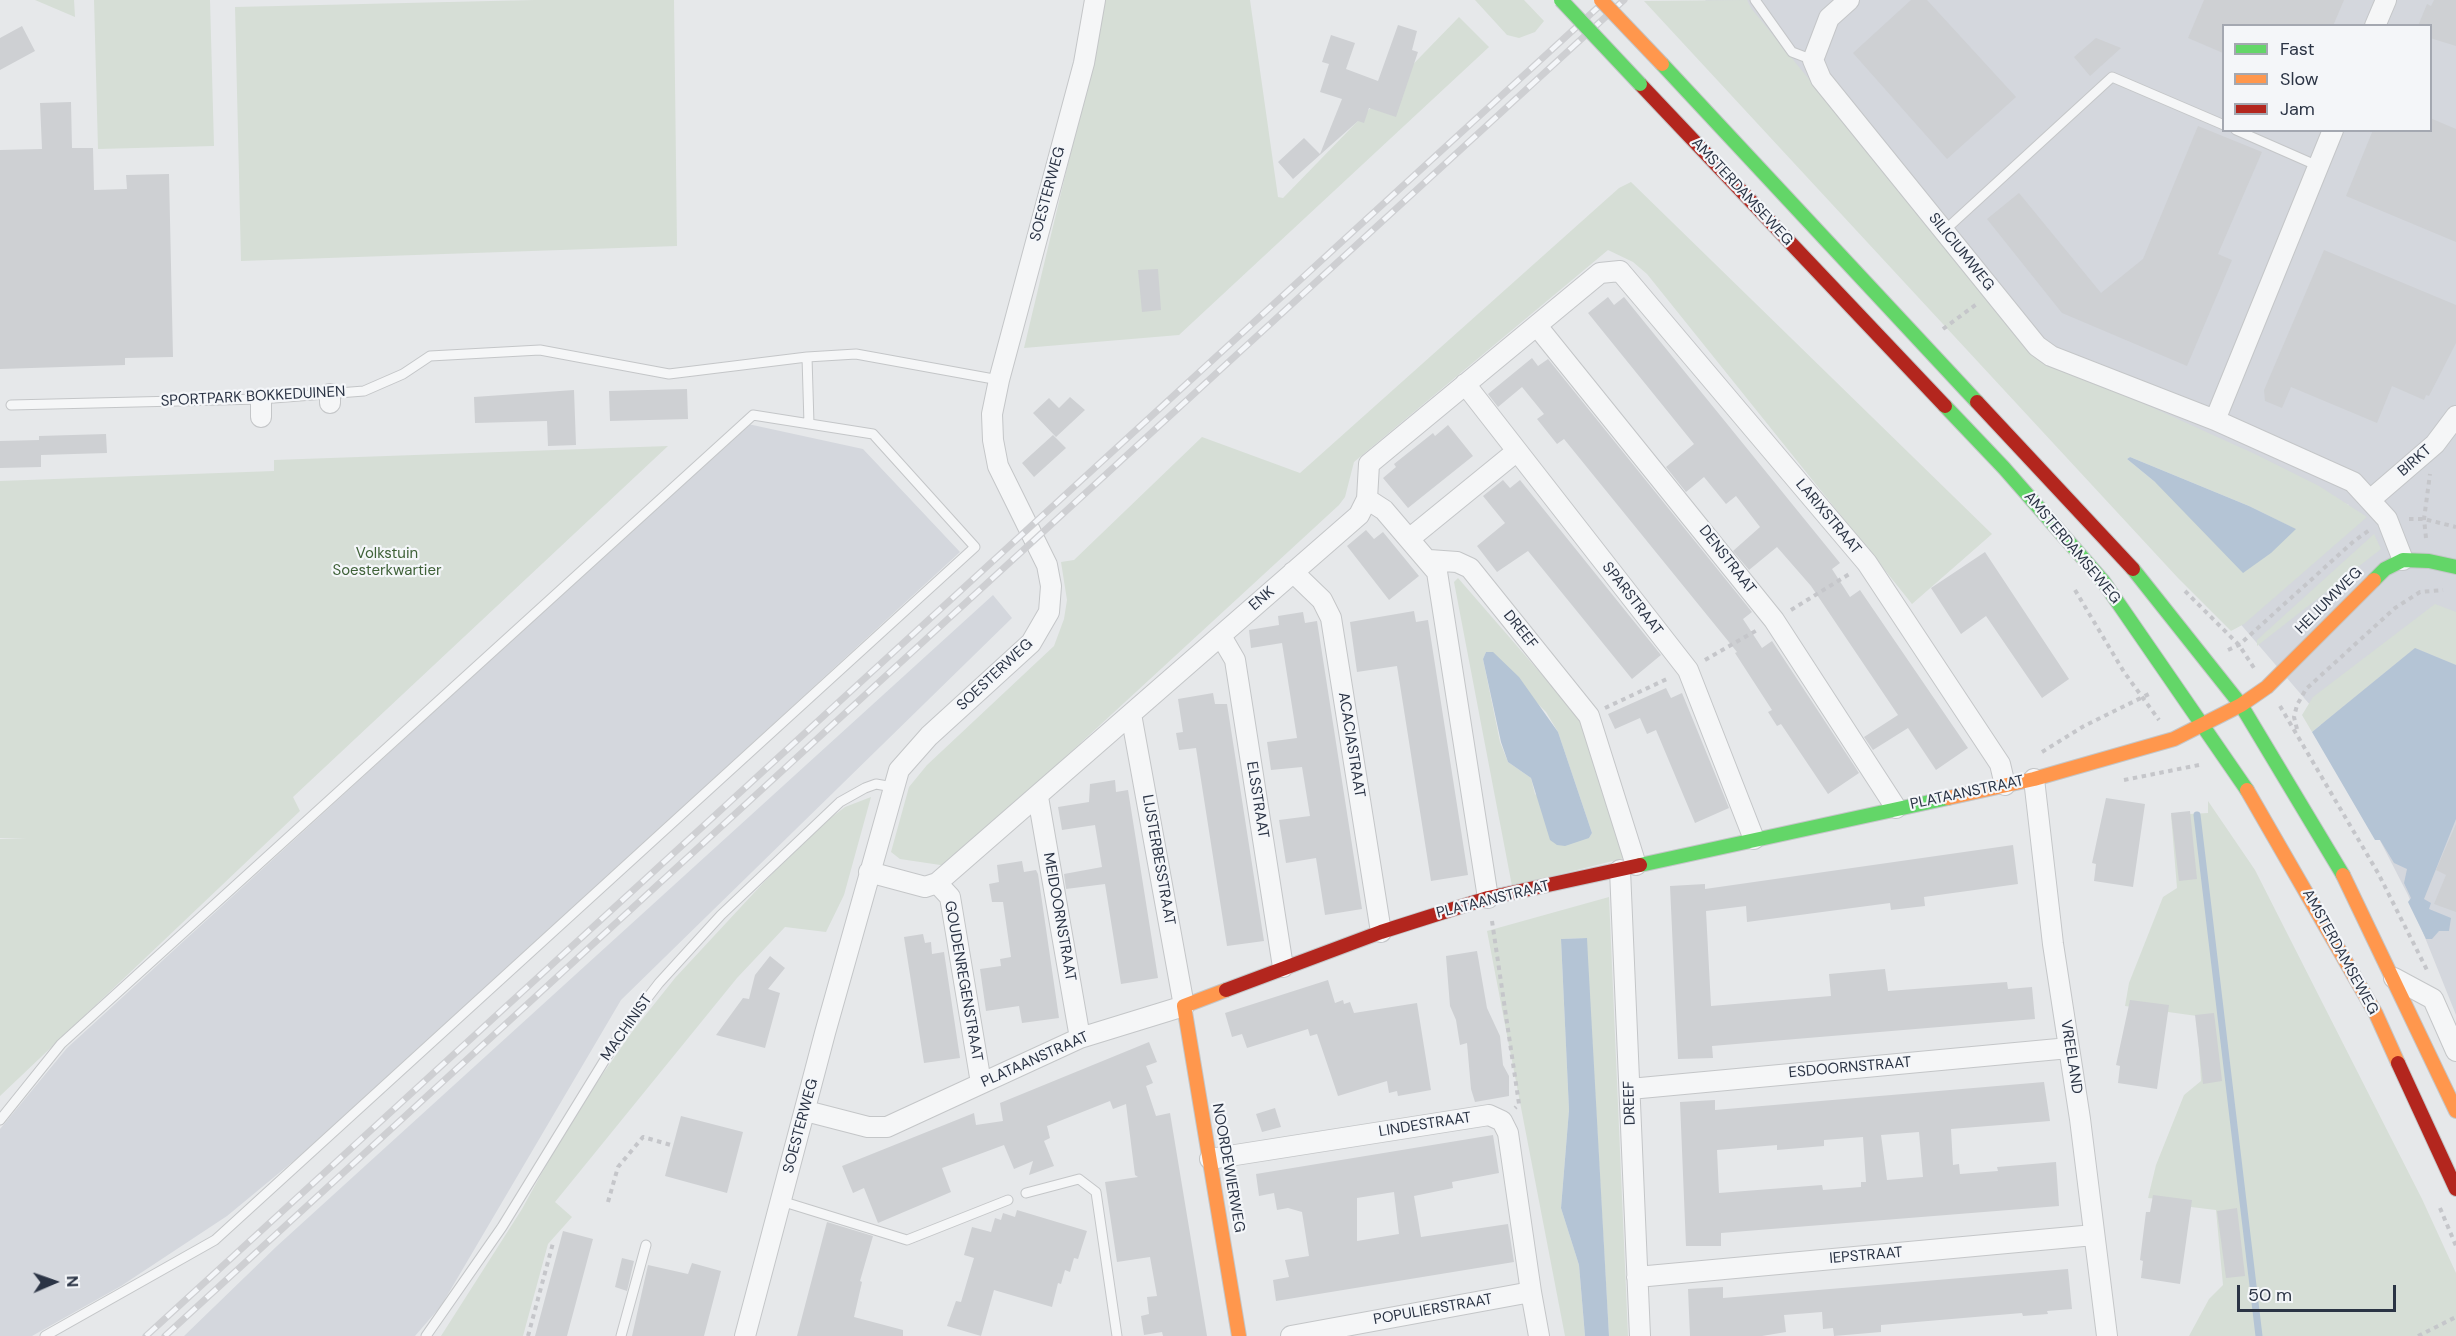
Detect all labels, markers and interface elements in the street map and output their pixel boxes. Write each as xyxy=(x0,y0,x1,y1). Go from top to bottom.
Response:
legend xyxy=(2222,24,2432,132)
text: Fast xyxy=(2280,37,2315,61)
text: Slow xyxy=(2280,67,2319,91)
text: Jam xyxy=(2280,97,2315,121)
street label: AMSTERDAMSEWEG xyxy=(1688,134,1796,250)
street label: SOESTERWEG xyxy=(1027,145,1069,243)
street label: SILICIUMWEG xyxy=(1924,210,1998,294)
street label: SPORTPARK BOKKEDUINEN xyxy=(160,383,346,411)
street label: BIRKT xyxy=(2395,442,2435,480)
street label: LARIXSTRAAT xyxy=(1791,476,1865,558)
street label: AMSTERDAMSEWEG xyxy=(2020,488,2124,608)
street label: DENSTRAAT xyxy=(1695,522,1759,598)
park label: Volkstuin Soesterkwartier xyxy=(332,545,442,580)
street label: SPARSTRAAT xyxy=(1598,559,1666,639)
street label: HELIUMWEG xyxy=(2292,564,2366,638)
street label: ENK xyxy=(1246,583,1278,615)
street label: DREEF xyxy=(1499,607,1541,653)
street label: SOESTERWEG xyxy=(953,635,1037,715)
street label: ACACIASTRAAT xyxy=(1334,691,1368,799)
street label: ELSSTRAAT xyxy=(1242,760,1272,840)
street label: PLATAANSTRAAT xyxy=(1908,772,2026,814)
street label: LIJSTERBESSTRAAT xyxy=(1138,793,1178,927)
street label: MEIDOORNSTRAAT xyxy=(1039,851,1079,983)
street label: PLATAANSTRAAT xyxy=(1435,877,1551,923)
street label: AMSTERDAMSEWEG xyxy=(2298,886,2382,1018)
street label: GOUDENREGENSTRAAT xyxy=(940,899,986,1063)
street label: MACHINIST xyxy=(597,991,657,1065)
street label: VREELAND xyxy=(2056,1019,2086,1095)
street label: PLATAANSTRAAT xyxy=(978,1028,1092,1092)
street label: ESDOORNSTRAAT xyxy=(1788,1054,1912,1082)
street label: SOESTERWEG xyxy=(780,1077,822,1175)
street label: DREEF xyxy=(1620,1081,1640,1125)
street label: NOORDEWIERWEG xyxy=(1208,1102,1248,1234)
street label: LINDESTRAAT xyxy=(1377,1109,1473,1141)
street label: IEPSTRAAT xyxy=(1829,1244,1903,1268)
north arrow xyxy=(24,1252,84,1312)
scale bar xyxy=(2240,1273,2399,1311)
text: N xyxy=(62,1275,83,1288)
text: 50 m xyxy=(2248,1283,2292,1307)
street label: POPULIERSTRAAT xyxy=(1372,1291,1494,1329)

